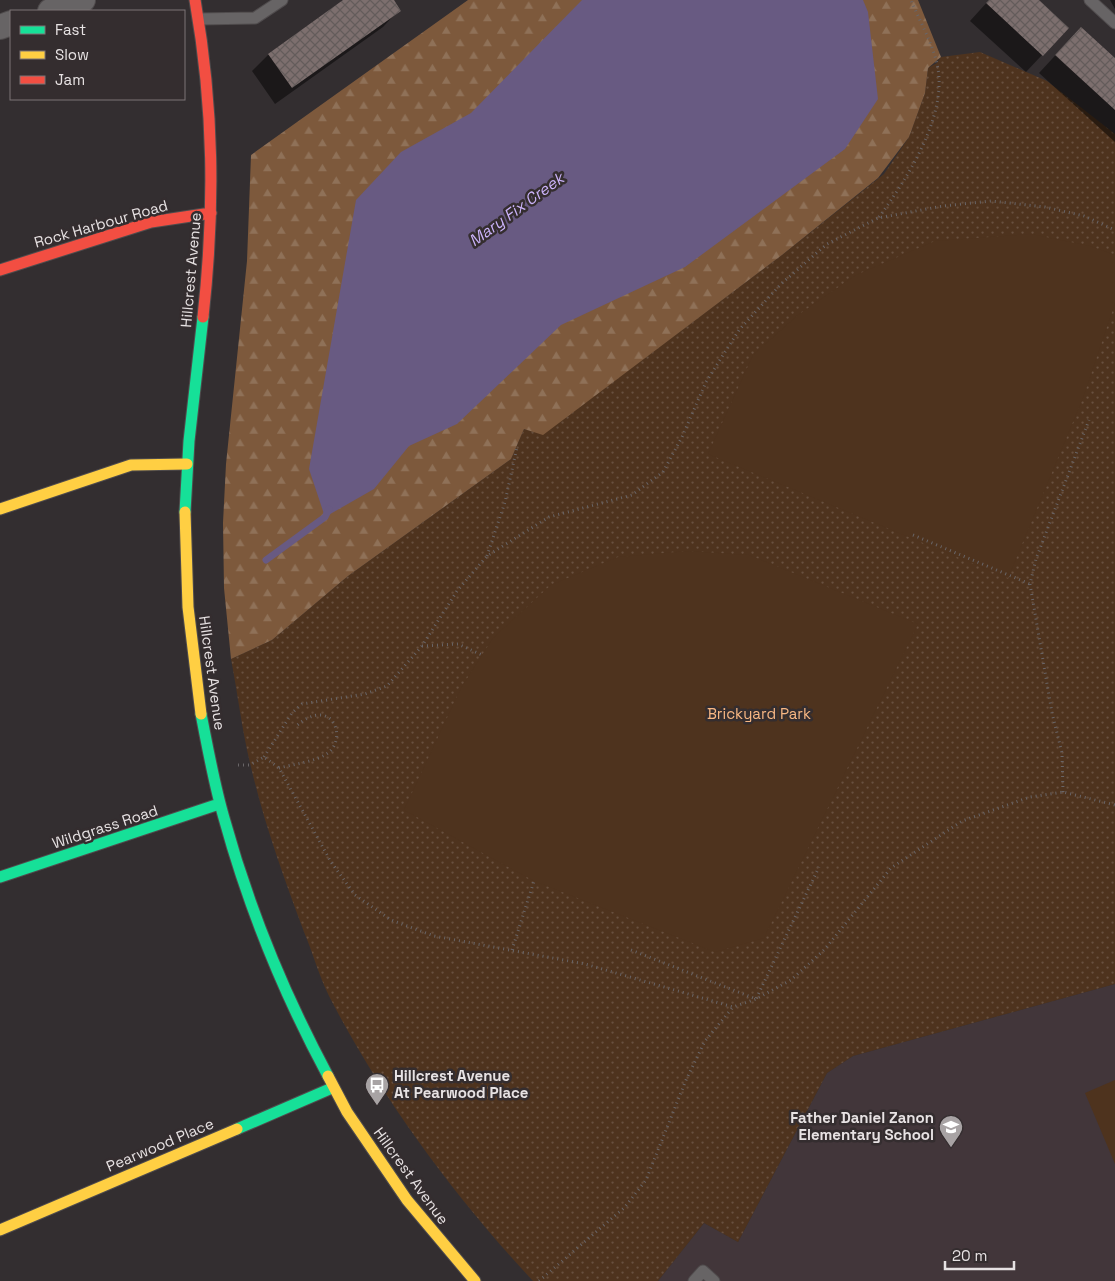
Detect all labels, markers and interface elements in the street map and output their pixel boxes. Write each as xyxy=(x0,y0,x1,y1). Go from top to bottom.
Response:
legend xyxy=(10,10,185,100)
text: Fast xyxy=(55,20,86,39)
text: Slow xyxy=(55,45,89,64)
text: Jam xyxy=(55,70,85,89)
water label: Mary Fix Creek xyxy=(465,166,570,251)
street label: Rock Harbour Road xyxy=(32,195,170,252)
street label: Hillcrest Avenue xyxy=(176,212,205,328)
street label: Hillcrest Avenue xyxy=(195,614,230,731)
park label: Brickyard Park xyxy=(707,704,811,723)
street label: Wildgrass Road xyxy=(49,800,160,853)
place label: Hillcrest Avenue At Pearwood Place xyxy=(394,1066,529,1102)
bus stop icon: Hillcrest Avenue At Pearwood Place xyxy=(364,1072,390,1106)
place label: Father Daniel Zanon Elementary School xyxy=(790,1108,934,1144)
street label: Pearwood Place xyxy=(103,1113,216,1176)
school or university icon: Father Daniel Zanon Elementary School xyxy=(938,1114,964,1148)
street label: Hillcrest Avenue xyxy=(370,1123,453,1228)
scale bar xyxy=(945,1238,1014,1270)
text: 20 m xyxy=(952,1246,987,1265)

